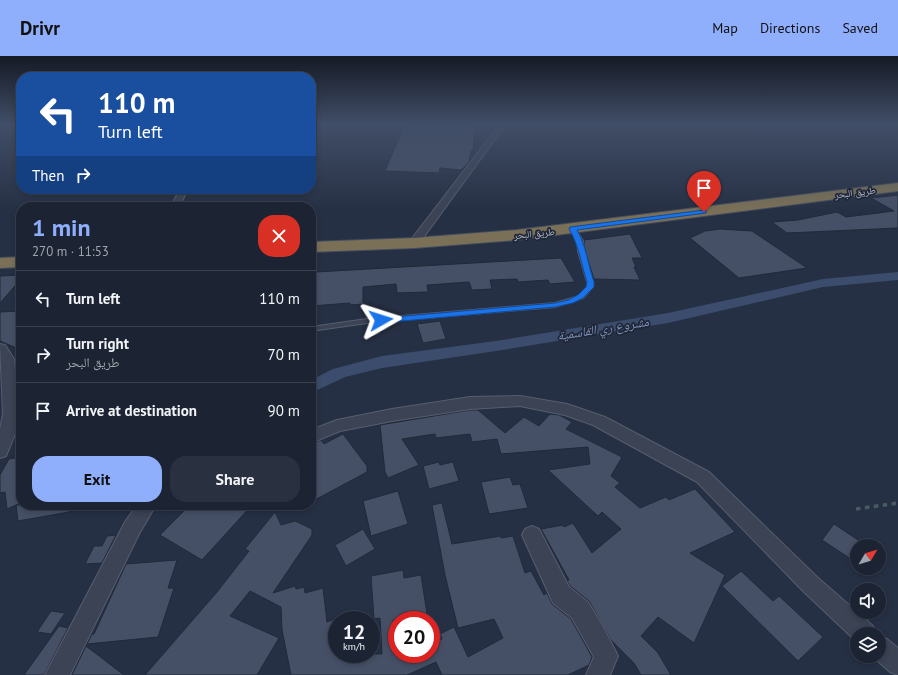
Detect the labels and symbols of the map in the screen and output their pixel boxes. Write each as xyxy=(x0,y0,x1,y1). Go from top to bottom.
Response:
pin xyxy=(687,171,721,212)
street label: طريق البحر xyxy=(833,183,877,202)
street label: طريق البحر xyxy=(512,225,556,242)
position arrow xyxy=(360,299,402,341)
water label: مشروع ري القاسمية xyxy=(556,313,650,346)
north arrow xyxy=(850,539,886,575)
speed limit sign: 20 xyxy=(388,611,440,663)

